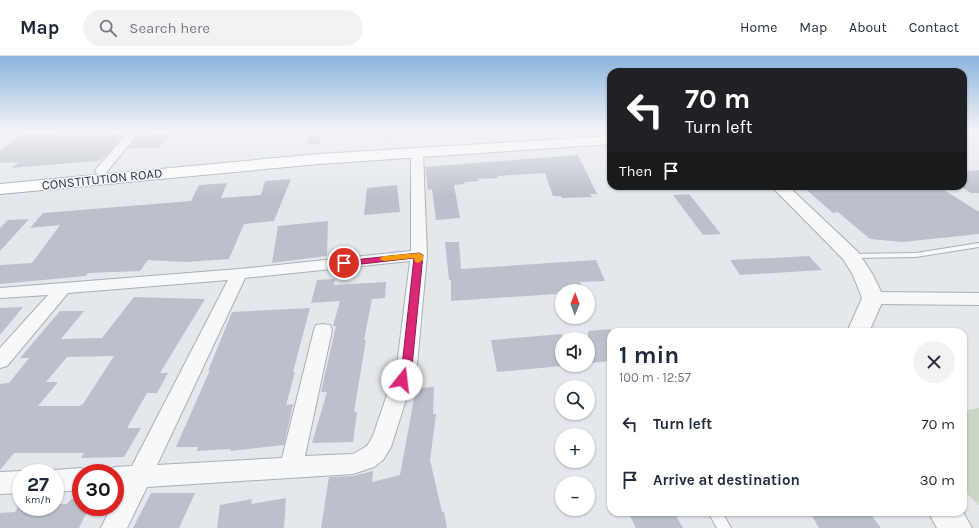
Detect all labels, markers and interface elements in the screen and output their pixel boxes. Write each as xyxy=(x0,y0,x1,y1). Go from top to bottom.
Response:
search box xyxy=(83,10,363,46)
text: Map xyxy=(20,17,59,39)
icon: search xyxy=(97,17,119,39)
text: Search here xyxy=(129,19,210,37)
text: Home xyxy=(740,19,777,36)
text: Map xyxy=(799,19,827,36)
text: About xyxy=(849,19,887,36)
text: Contact xyxy=(909,19,959,36)
text: 70 m xyxy=(685,82,750,115)
icon: left xyxy=(619,84,671,136)
text: Turn left xyxy=(685,116,753,138)
icon: arrive xyxy=(660,160,682,182)
text: Then xyxy=(619,162,652,180)
street label: CONSTITUTION ROAD xyxy=(41,165,163,193)
pin xyxy=(327,246,361,280)
icon: arrive xyxy=(333,252,355,274)
north arrow xyxy=(555,284,595,324)
map controls xyxy=(555,284,595,516)
button: sound xyxy=(555,332,595,372)
text: 1 min xyxy=(619,341,679,369)
button: close xyxy=(913,341,955,383)
position arrow xyxy=(381,359,423,401)
text: 100 m · 12:57 xyxy=(619,370,691,385)
button: search xyxy=(555,380,595,420)
icon: left xyxy=(619,413,641,435)
text: Turn left xyxy=(653,415,712,433)
text: 70 m xyxy=(921,415,955,433)
button: + xyxy=(555,428,595,468)
speed limit sign: 30 xyxy=(72,464,124,516)
icon: arrive xyxy=(619,469,641,491)
text: Arrive at destination xyxy=(653,471,800,489)
text: 30 m xyxy=(920,471,955,489)
text: 27 xyxy=(27,473,49,496)
button: − xyxy=(555,476,595,516)
text: km/h xyxy=(25,494,51,506)

